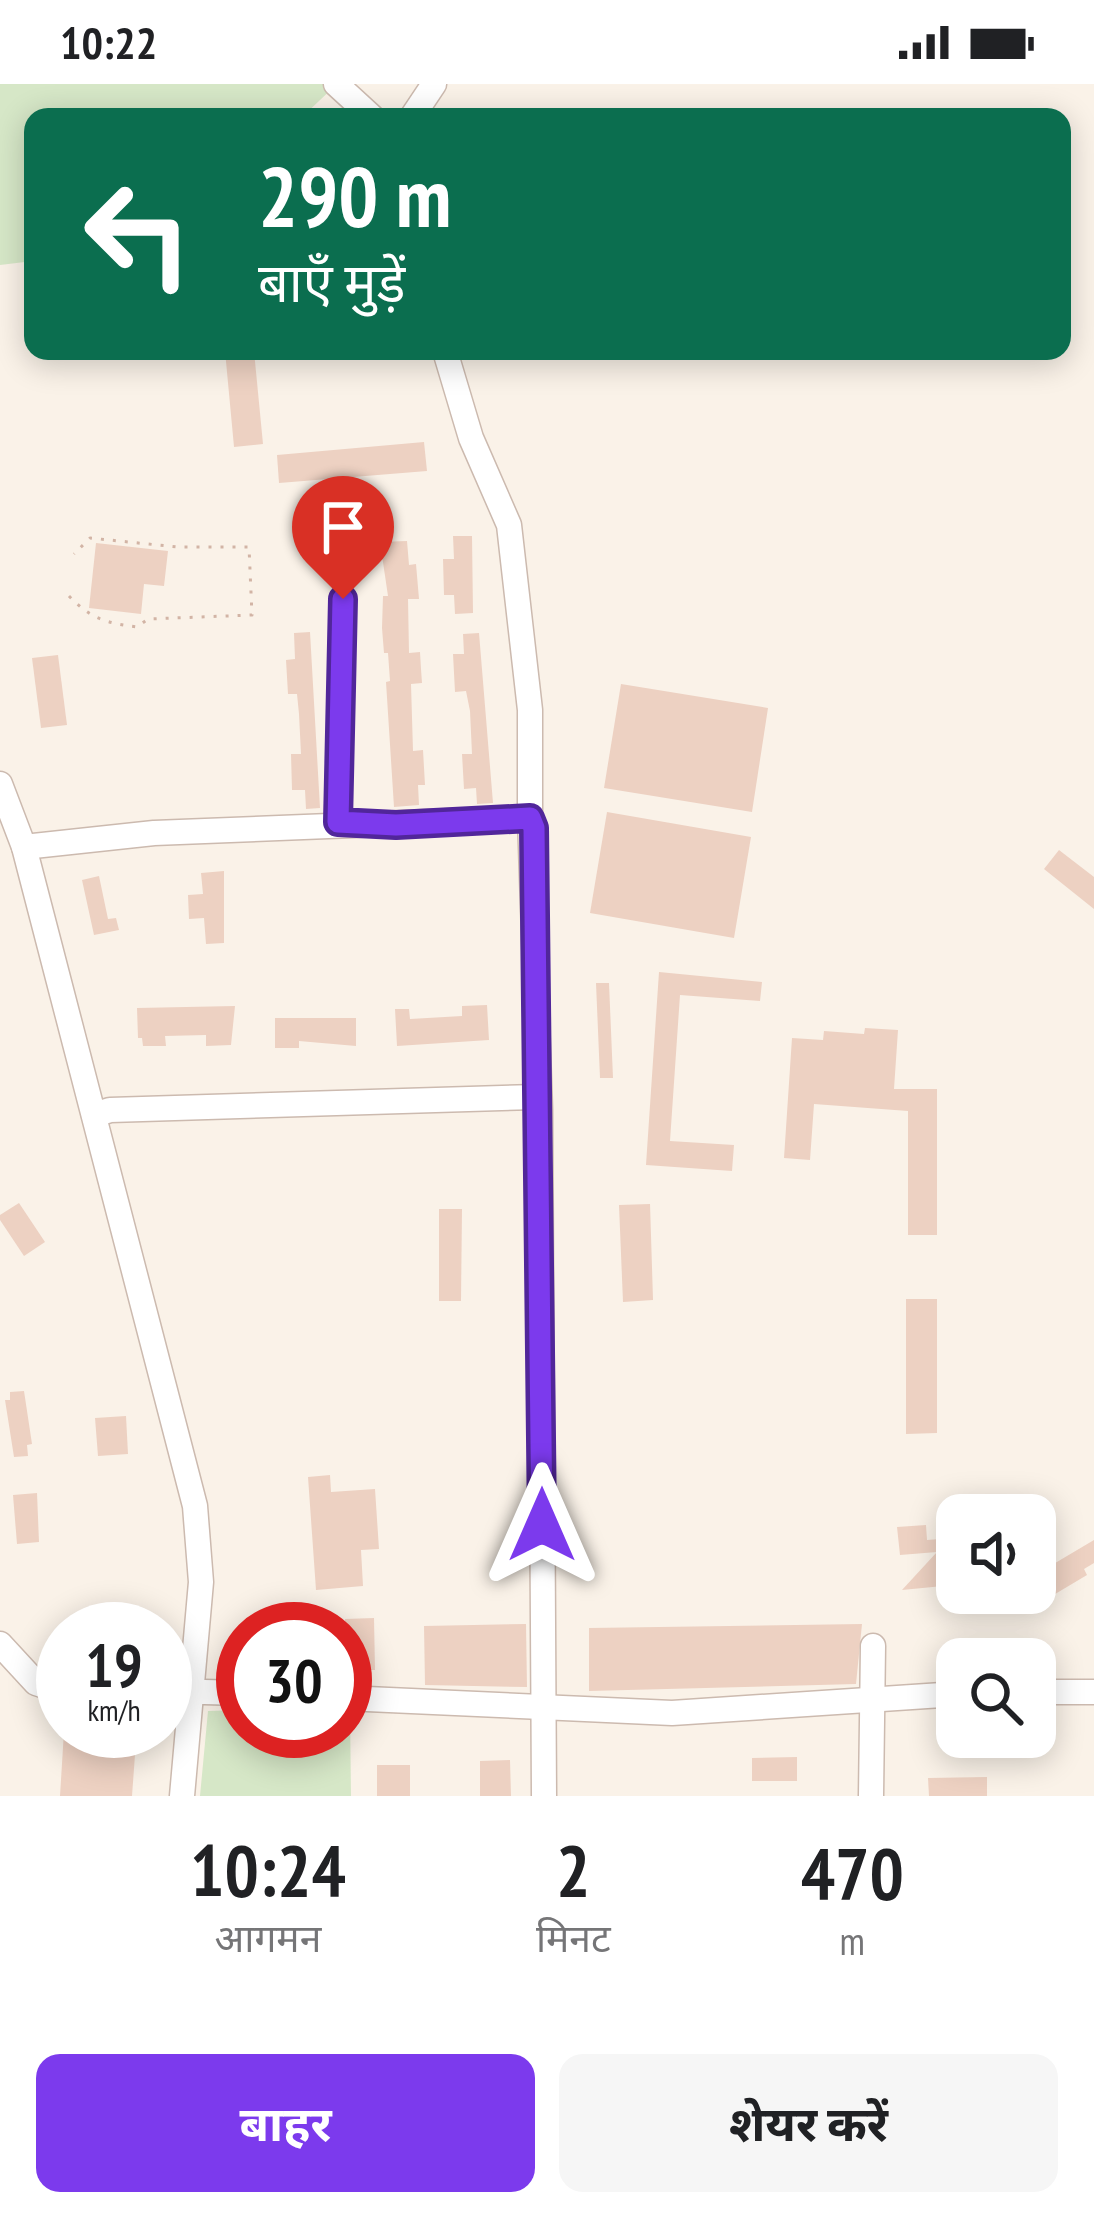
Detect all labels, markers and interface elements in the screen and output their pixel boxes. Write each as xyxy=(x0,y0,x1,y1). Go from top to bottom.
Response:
text: 10:22 xyxy=(60,13,157,71)
text: 290 m xyxy=(258,141,451,250)
icon: left xyxy=(60,156,216,312)
text: बाएँ मुड़ें xyxy=(258,247,405,317)
pin xyxy=(292,476,394,599)
icon: arrive xyxy=(310,494,376,560)
position arrow xyxy=(479,1462,605,1588)
map controls xyxy=(936,1494,1056,1758)
button: sound xyxy=(936,1494,1056,1614)
speed limit sign: 30 xyxy=(216,1602,372,1758)
text: 19 xyxy=(85,1626,143,1704)
button: search xyxy=(936,1638,1056,1758)
text: km/h xyxy=(87,1690,141,1729)
text: 10:24 xyxy=(190,1823,346,1916)
text: 2 xyxy=(556,1823,590,1916)
text: 470 xyxy=(801,1826,904,1919)
text: आगमन xyxy=(215,1912,321,1963)
text: मिनट xyxy=(536,1912,611,1963)
text: m xyxy=(840,1915,865,1966)
button: बाहर xyxy=(36,2054,535,2192)
button: शेयर करें xyxy=(559,2054,1058,2192)

